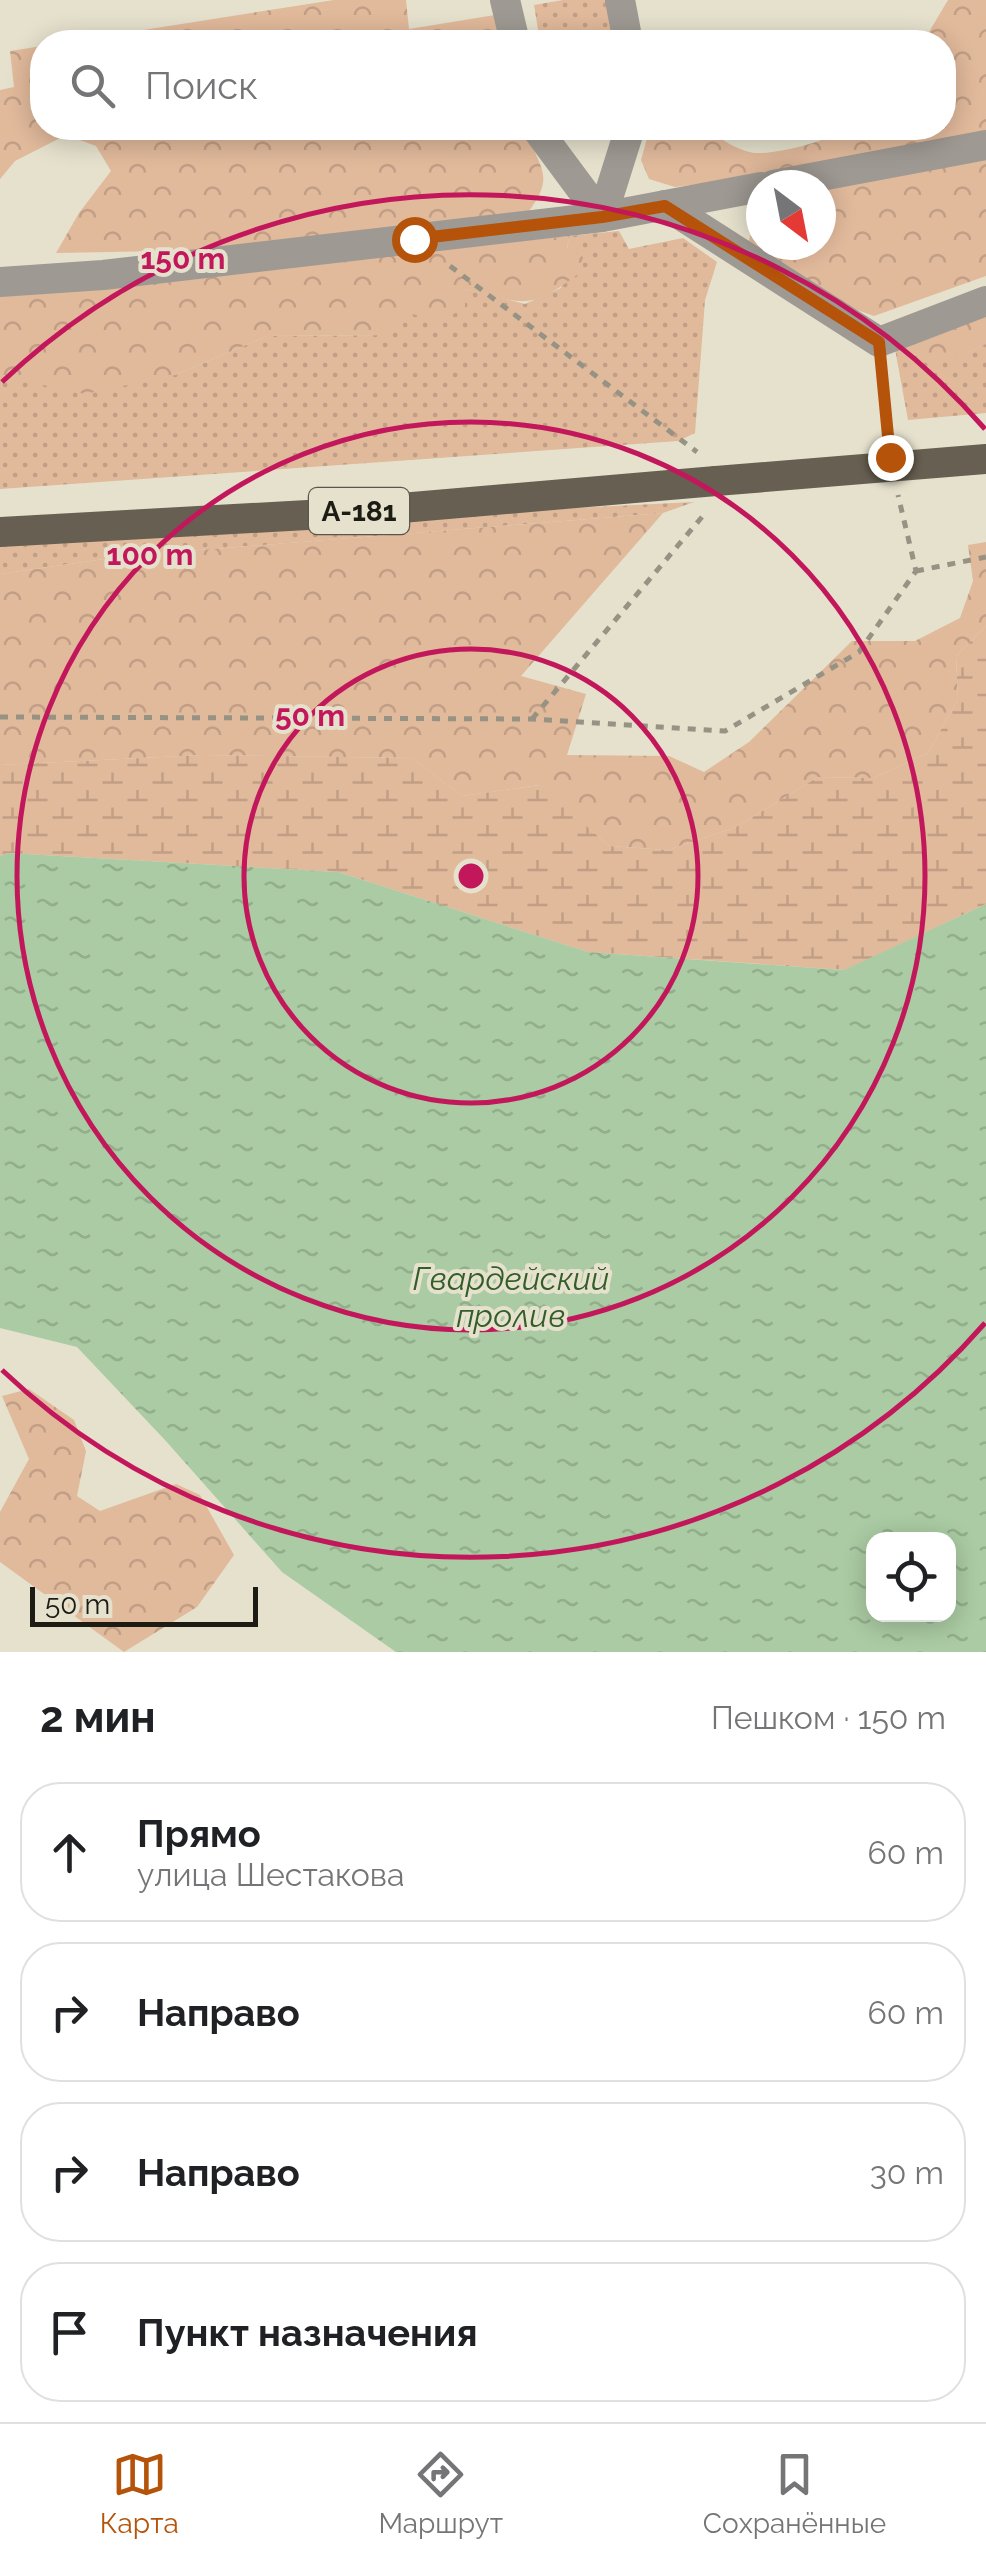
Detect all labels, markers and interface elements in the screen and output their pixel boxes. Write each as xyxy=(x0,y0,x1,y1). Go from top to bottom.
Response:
search box xyxy=(30,30,956,140)
icon: search xyxy=(65,58,120,113)
text: Поиск xyxy=(145,63,258,108)
north arrow xyxy=(746,170,836,260)
route start xyxy=(392,217,438,263)
text: 150 m xyxy=(141,241,226,276)
route end xyxy=(868,435,914,481)
road number: А-181 xyxy=(309,488,409,534)
text: 100 m xyxy=(107,537,193,572)
text: 50 m xyxy=(275,698,345,733)
centre of rings xyxy=(453,858,489,894)
water label: Гвардейский пролив xyxy=(413,1260,609,1334)
map controls xyxy=(866,1532,956,1622)
button: locate xyxy=(866,1532,956,1622)
scale bar xyxy=(30,1582,258,1626)
text: 50 m xyxy=(45,1588,110,1621)
text: 2 мин xyxy=(40,1693,156,1742)
text: Пешком · 150 m xyxy=(711,1699,946,1736)
text: Прямо xyxy=(137,1811,261,1856)
icon: ahead xyxy=(42,1825,97,1880)
text: 60 m xyxy=(868,1834,944,1871)
text: улица Шестакова xyxy=(137,1856,404,1893)
icon: right xyxy=(42,1985,97,2040)
text: Направо xyxy=(137,1990,300,2035)
text: 60 m xyxy=(868,1994,944,2031)
icon: right xyxy=(42,2145,97,2200)
text: Направо xyxy=(137,2150,300,2195)
text: 30 m xyxy=(870,2154,944,2191)
icon: arrive xyxy=(42,2305,97,2360)
text: Пункт назначения xyxy=(137,2310,478,2355)
tab: Карта xyxy=(100,2447,179,2540)
tab: Маршрут xyxy=(378,2447,503,2540)
tab: Сохранённые xyxy=(703,2447,886,2540)

